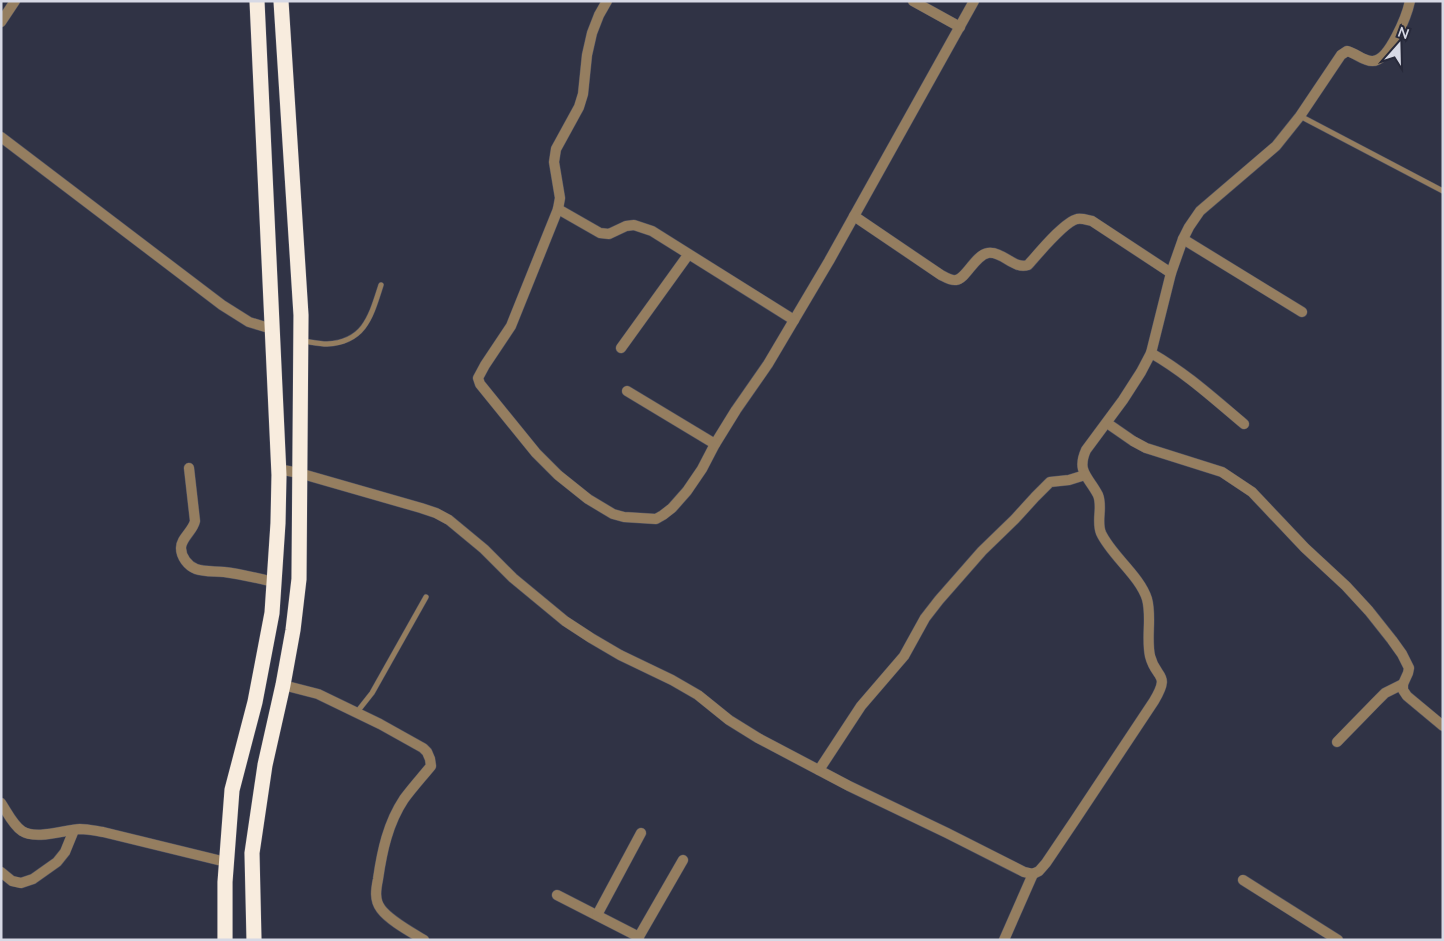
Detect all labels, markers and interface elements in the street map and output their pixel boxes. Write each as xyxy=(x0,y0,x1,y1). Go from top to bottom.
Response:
north arrow xyxy=(1374,20,1424,70)
text: N xyxy=(1396,22,1412,42)

